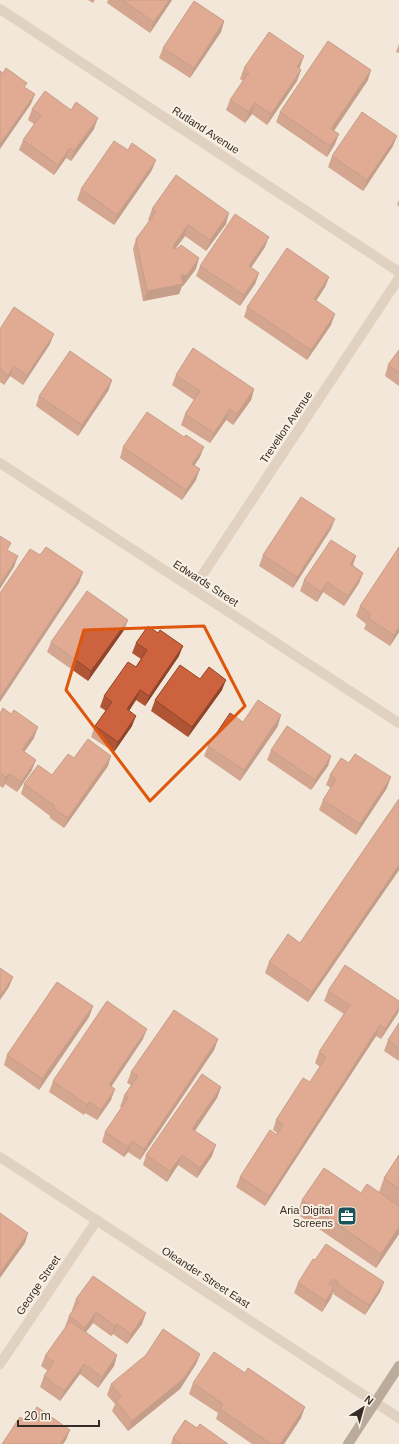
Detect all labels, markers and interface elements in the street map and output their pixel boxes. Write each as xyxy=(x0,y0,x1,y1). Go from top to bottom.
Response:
street label: Rutland Avenue xyxy=(170,104,242,156)
street label: Trevelion Avenue xyxy=(257,389,315,465)
street label: Edwards Street xyxy=(171,557,241,609)
place label: Aria Digital Screens xyxy=(280,1204,333,1229)
office icon: Aria Digital Screens xyxy=(336,1205,358,1227)
street label: Oleander Street East xyxy=(160,1244,252,1310)
street label: George Street xyxy=(14,1253,62,1317)
north arrow xyxy=(343,1388,383,1428)
text: N xyxy=(362,1393,376,1407)
scale bar xyxy=(18,1402,99,1428)
text: 20 m xyxy=(24,1409,51,1423)

